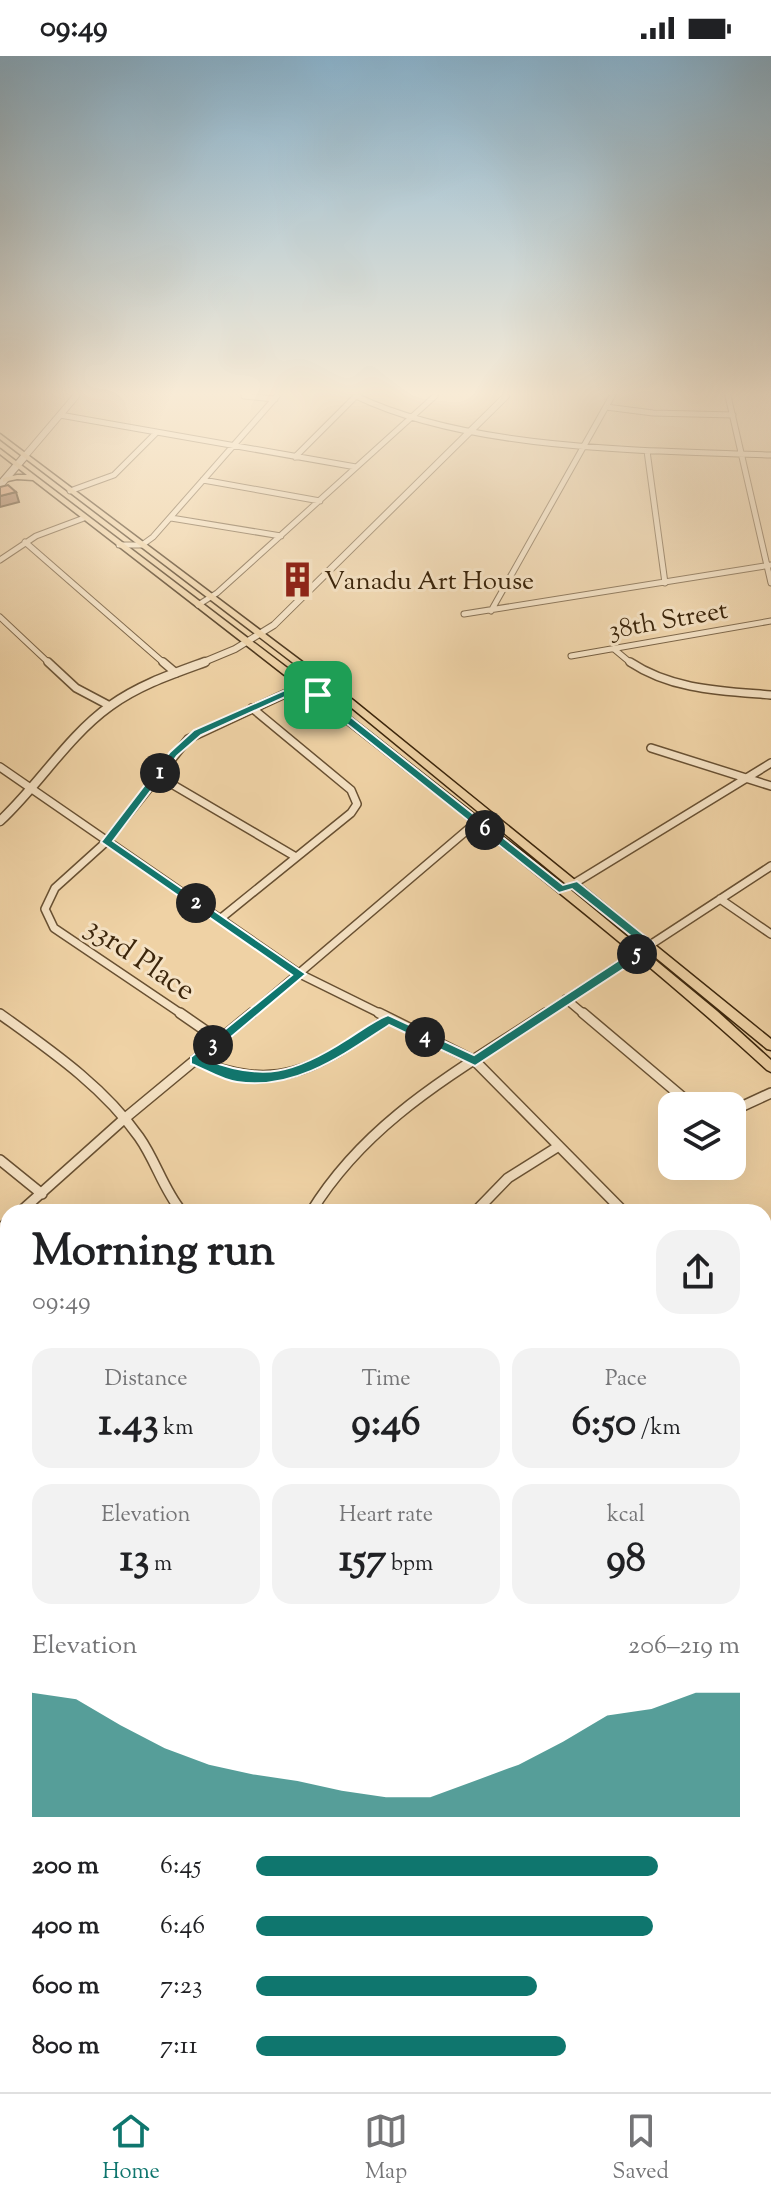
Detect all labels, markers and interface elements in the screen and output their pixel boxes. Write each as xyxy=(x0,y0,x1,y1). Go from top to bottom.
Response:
text: 09:49 xyxy=(40,7,108,50)
building icon: Vanadu Art House xyxy=(279,561,317,599)
place label: Vanadu Art House xyxy=(324,564,534,601)
street label: 38th Street xyxy=(606,593,731,650)
pin xyxy=(284,661,352,729)
icon: arrive xyxy=(296,673,340,717)
pin: 1 xyxy=(140,753,180,793)
text: 1 xyxy=(156,757,164,789)
pin: 6 xyxy=(465,810,505,850)
text: 6 xyxy=(480,814,490,846)
pin: 2 xyxy=(176,883,216,923)
text: 2 xyxy=(191,887,201,919)
street label: 33rd Place xyxy=(76,907,203,1013)
pin: 5 xyxy=(617,934,657,974)
text: 5 xyxy=(633,938,641,970)
pin: 4 xyxy=(405,1017,445,1057)
text: 4 xyxy=(419,1021,431,1053)
pin: 3 xyxy=(193,1025,233,1065)
text: 3 xyxy=(209,1029,217,1061)
map controls xyxy=(658,1092,746,1180)
button: layers xyxy=(658,1092,746,1180)
text: Morning run xyxy=(32,1222,275,1285)
button: share xyxy=(656,1230,740,1314)
text: 09:49 xyxy=(32,1284,91,1321)
text: Distance xyxy=(105,1364,187,1396)
text: Time xyxy=(362,1364,410,1396)
text: Pace xyxy=(605,1364,647,1396)
text: 1.43 xyxy=(99,1396,159,1453)
text: 9:46 xyxy=(351,1396,421,1453)
text: 6:50 xyxy=(571,1396,636,1453)
text: km xyxy=(159,1413,193,1445)
text: /km xyxy=(636,1413,681,1445)
text: Elevation xyxy=(101,1500,191,1532)
text: Heart rate xyxy=(339,1500,433,1532)
text: kcal xyxy=(607,1500,645,1532)
text: 13 xyxy=(120,1532,149,1589)
text: 157 xyxy=(339,1532,386,1589)
text: 98 xyxy=(606,1532,646,1589)
text: m xyxy=(149,1549,172,1581)
text: bpm xyxy=(386,1549,433,1581)
text: Elevation xyxy=(32,1628,137,1665)
text: 206–219 m xyxy=(628,1628,740,1665)
text: 200 m xyxy=(32,1848,99,1885)
text: 6:45 xyxy=(160,1848,201,1885)
text: 400 m xyxy=(32,1908,99,1945)
text: 6:46 xyxy=(160,1908,205,1945)
text: 600 m xyxy=(32,1968,99,2005)
text: 7:23 xyxy=(160,1968,202,2005)
text: 800 m xyxy=(32,2028,100,2065)
text: 7:11 xyxy=(160,2028,197,2065)
tab: Home xyxy=(102,2109,160,2189)
tab: Map xyxy=(364,2109,408,2189)
tab: Saved xyxy=(612,2109,669,2189)

